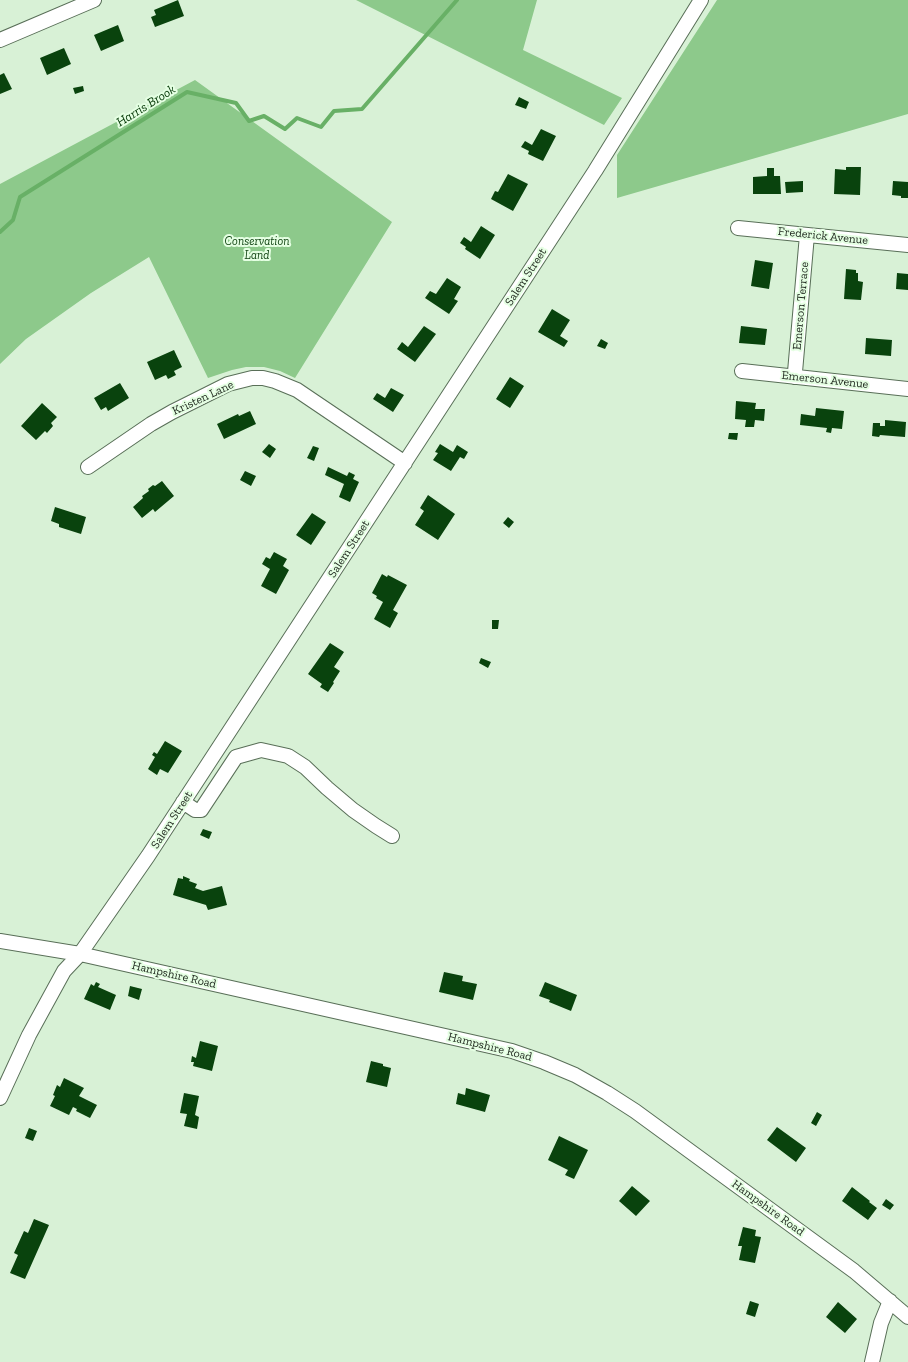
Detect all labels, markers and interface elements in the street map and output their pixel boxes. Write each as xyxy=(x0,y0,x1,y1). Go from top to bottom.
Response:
water label: Harris Brook xyxy=(114,82,178,130)
street label: Frederick Avenue xyxy=(777,224,869,248)
park label: Conservation Land xyxy=(225,235,289,263)
street label: Salem Street xyxy=(502,246,550,308)
street label: Emerson Terrace xyxy=(790,261,812,351)
street label: Emerson Avenue xyxy=(781,368,869,392)
street label: Kristen Lane xyxy=(170,378,236,418)
street label: Salem Street xyxy=(325,518,373,580)
street label: Salem Street xyxy=(148,789,196,851)
street label: Hampshire Road xyxy=(130,958,218,992)
street label: Hampshire Road xyxy=(446,1030,534,1064)
street label: Hampshire Road xyxy=(729,1177,807,1239)

